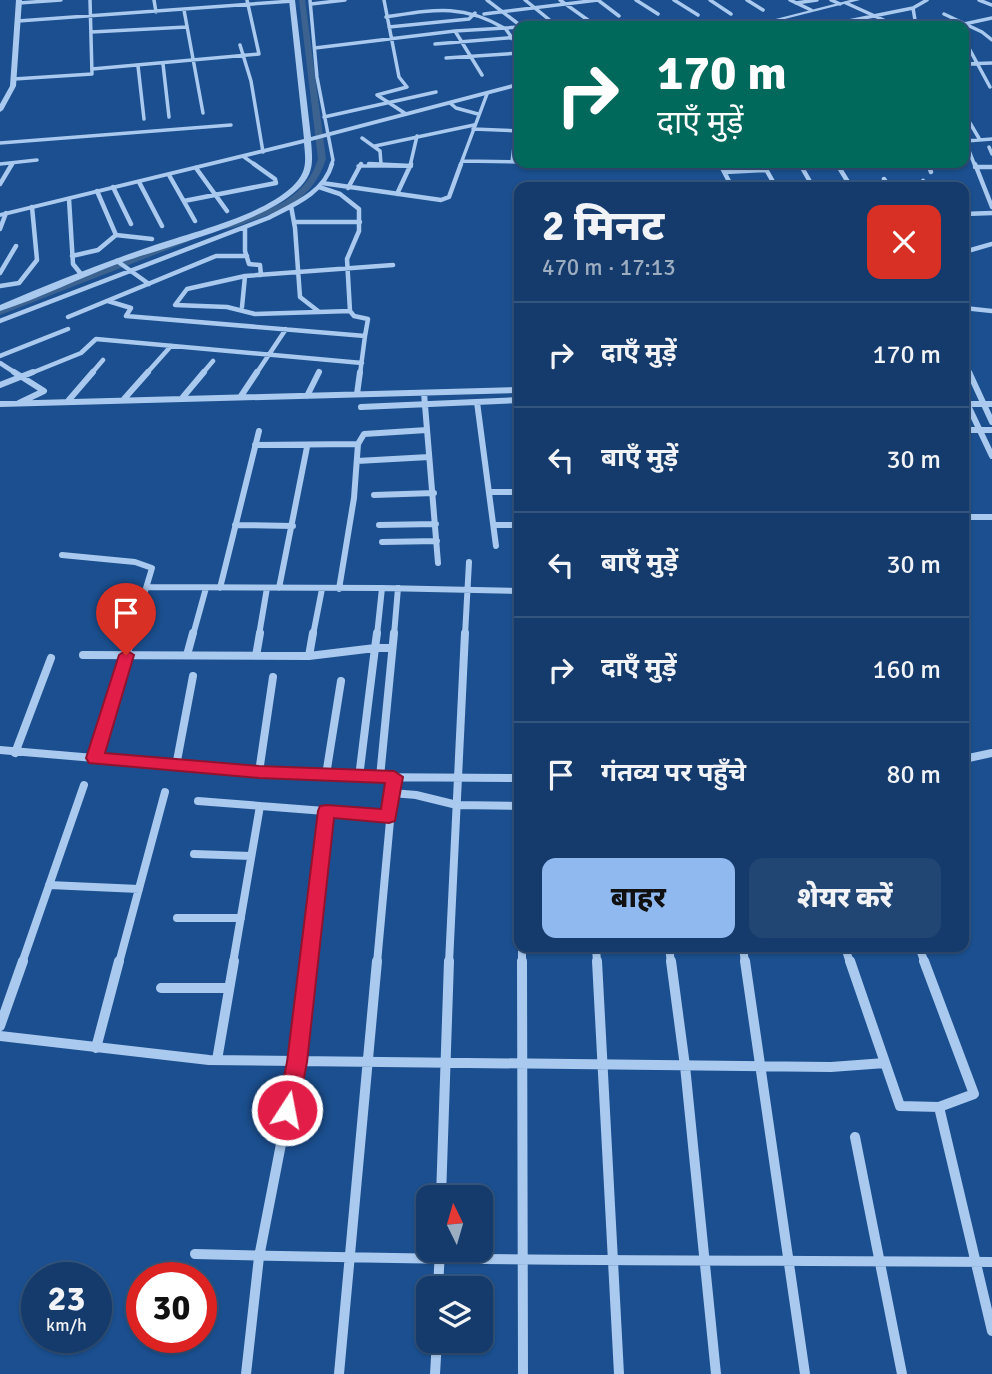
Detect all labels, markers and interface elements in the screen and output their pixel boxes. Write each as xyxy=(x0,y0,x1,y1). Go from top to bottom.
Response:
text: 170 m xyxy=(657,43,787,103)
icon: right xyxy=(542,49,633,140)
text: दाएँ मुड़ें xyxy=(657,103,743,142)
text: 2 मिनट xyxy=(542,201,664,252)
button: close xyxy=(867,205,941,279)
text: 470 m · 17:13 xyxy=(542,253,676,282)
icon: right xyxy=(542,336,580,374)
text: दाएँ मुड़ें xyxy=(601,337,677,369)
text: 170 m xyxy=(872,339,941,371)
icon: left xyxy=(542,441,580,479)
text: बाएँ मुड़ें xyxy=(601,442,678,474)
text: 30 m xyxy=(886,444,941,476)
icon: left xyxy=(542,546,580,584)
text: बाएँ मुड़ें xyxy=(601,547,678,579)
text: 30 m xyxy=(886,549,941,581)
pin xyxy=(96,583,156,655)
icon: arrive xyxy=(107,594,145,632)
icon: right xyxy=(542,651,580,689)
text: दाएँ मुड़ें xyxy=(601,652,677,684)
text: 160 m xyxy=(872,654,941,686)
icon: arrive xyxy=(542,756,580,794)
text: गंतव्य पर पहुँचे xyxy=(601,757,746,789)
text: 80 m xyxy=(886,759,941,791)
button: बाहर xyxy=(542,858,735,938)
button: शेयर करें xyxy=(749,858,941,938)
position arrow xyxy=(250,1073,324,1147)
north arrow xyxy=(416,1185,494,1262)
map controls xyxy=(416,1185,493,1353)
speed limit sign: 30 xyxy=(126,1262,217,1353)
button: layers xyxy=(416,1276,493,1353)
text: 23 xyxy=(48,1277,85,1320)
text: km/h xyxy=(46,1314,87,1336)

